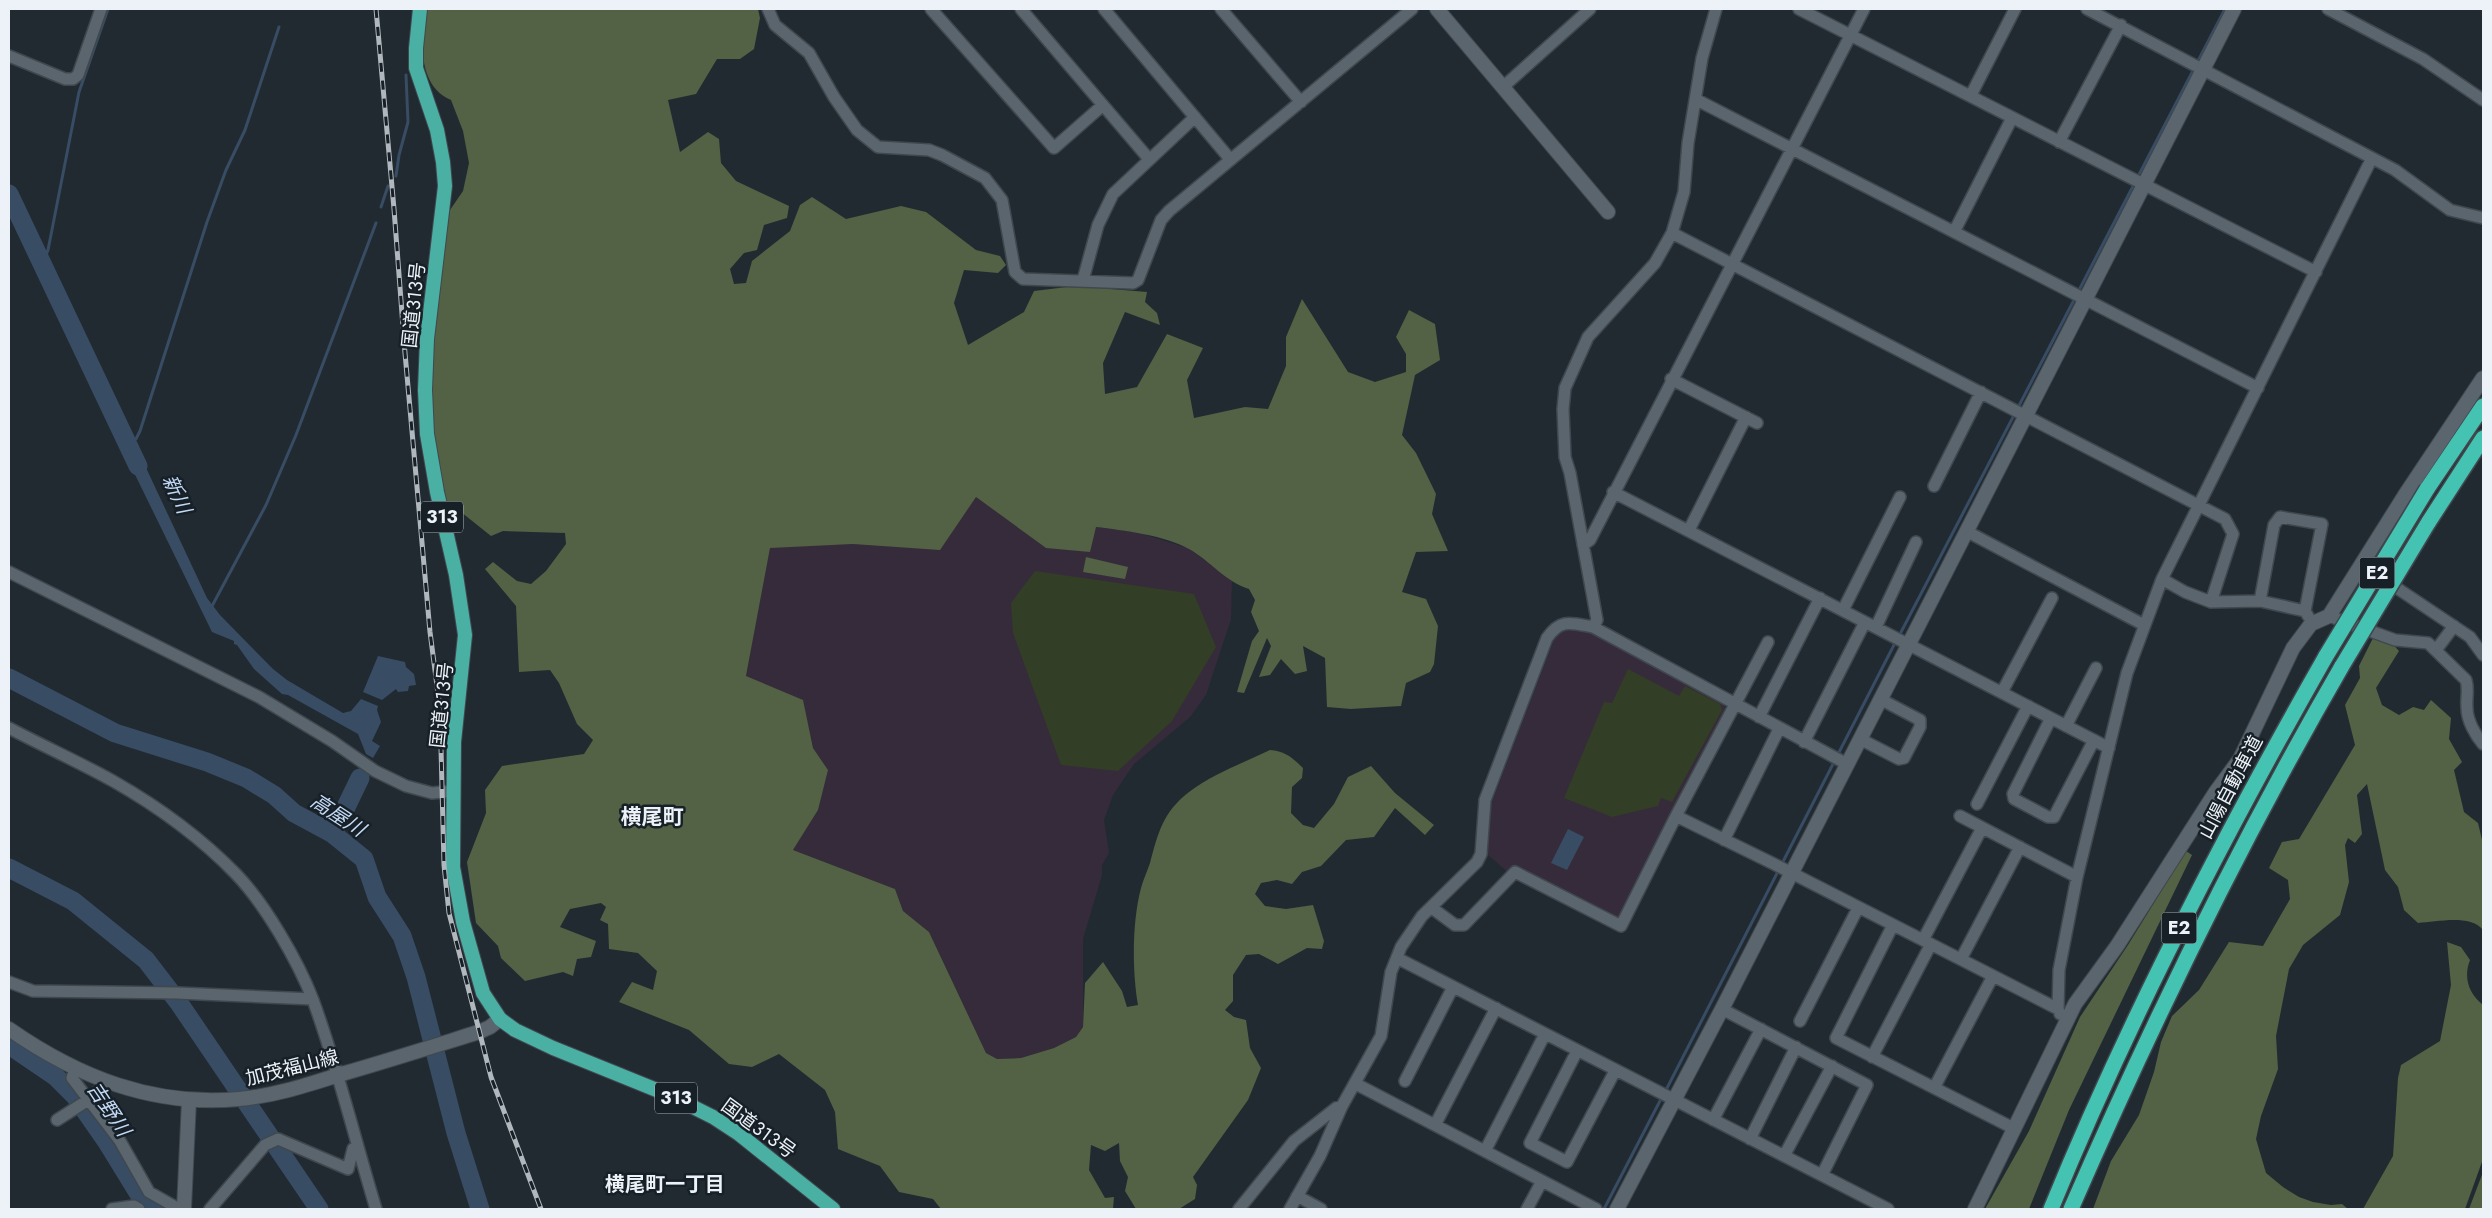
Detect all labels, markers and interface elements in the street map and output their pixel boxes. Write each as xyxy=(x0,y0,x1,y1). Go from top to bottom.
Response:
street label: 国道313号 xyxy=(396,261,431,349)
water label: 新川 xyxy=(155,470,199,520)
road number: 313 xyxy=(421,502,463,532)
road number: E2 xyxy=(2360,558,2394,588)
street label: 国道313号 xyxy=(424,661,459,749)
street label: 山陽自動車道 xyxy=(2192,731,2269,844)
water label: 高屋川 xyxy=(305,787,372,845)
district label: 横尾町 xyxy=(621,802,684,832)
road number: E2 xyxy=(2162,912,2196,944)
street label: 加茂福山線 xyxy=(243,1043,341,1092)
water label: 吉野川 xyxy=(80,1076,139,1144)
road number: 313 xyxy=(655,1082,697,1114)
street label: 国道313号 xyxy=(716,1092,802,1165)
district label: 横尾町一丁目 xyxy=(605,1170,725,1199)

